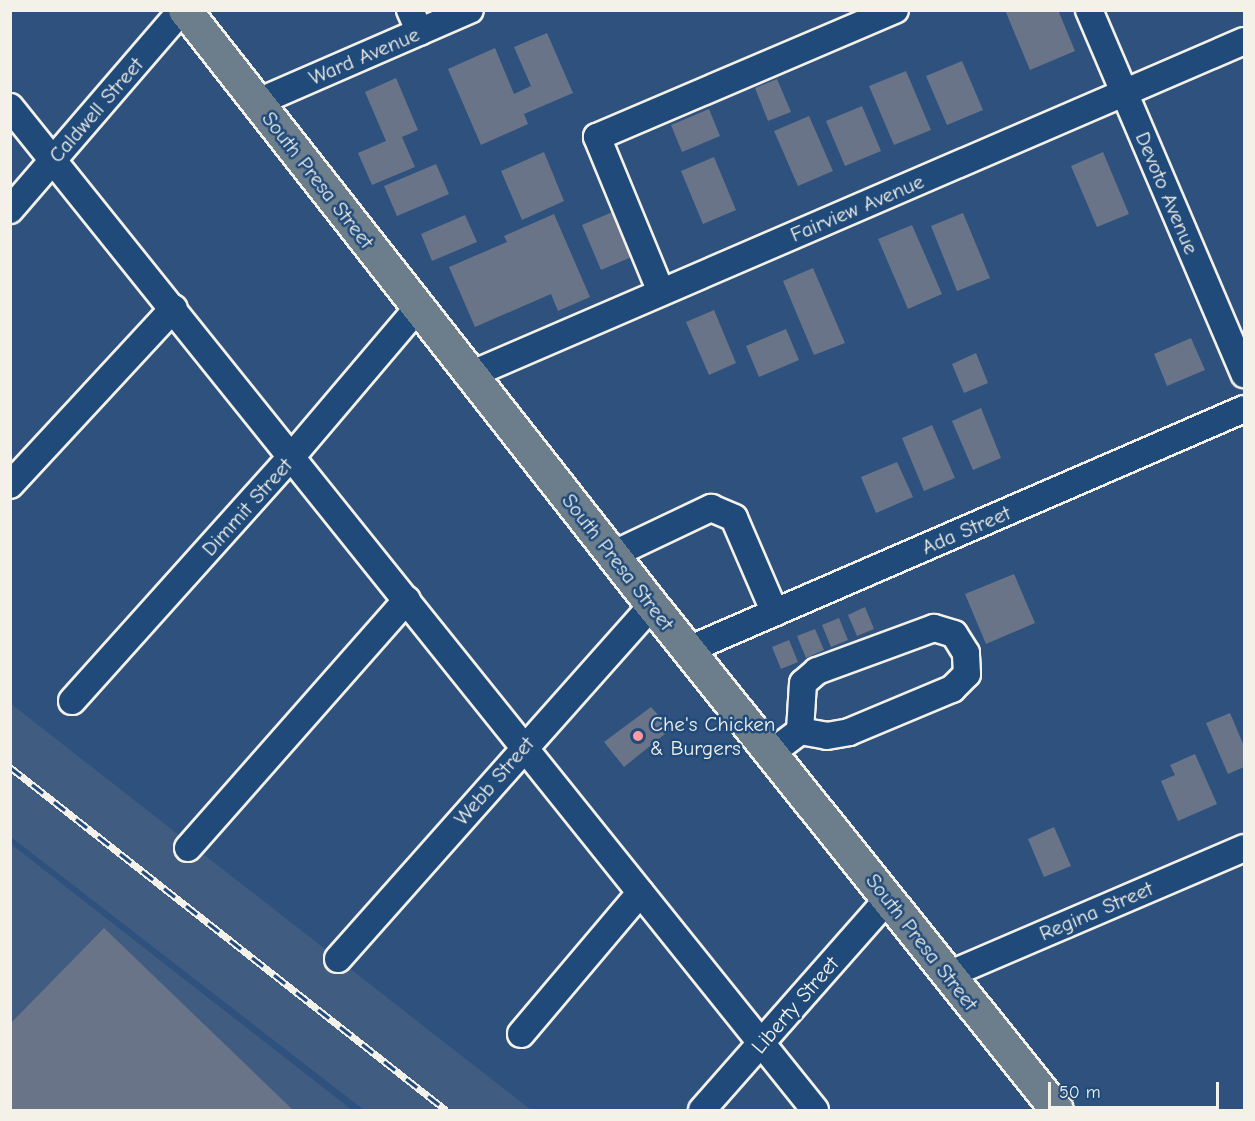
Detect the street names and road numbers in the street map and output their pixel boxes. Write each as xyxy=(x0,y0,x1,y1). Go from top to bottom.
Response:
street label: Ward Avenue xyxy=(305,21,423,91)
street label: Caldwell Street xyxy=(44,52,148,168)
street label: South Presa Street xyxy=(257,106,379,254)
street label: Devoto Avenue xyxy=(1130,128,1204,258)
street label: Fairview Avenue xyxy=(787,169,927,247)
street label: Dimmit Street xyxy=(196,453,298,561)
street label: South Presa Street xyxy=(557,488,679,636)
street label: Ada Street xyxy=(918,500,1014,560)
street label: Webb Street xyxy=(449,731,539,831)
street label: South Presa Street xyxy=(861,868,983,1016)
street label: Regina Street xyxy=(1036,876,1156,946)
street label: Liberty Street xyxy=(746,951,844,1059)

